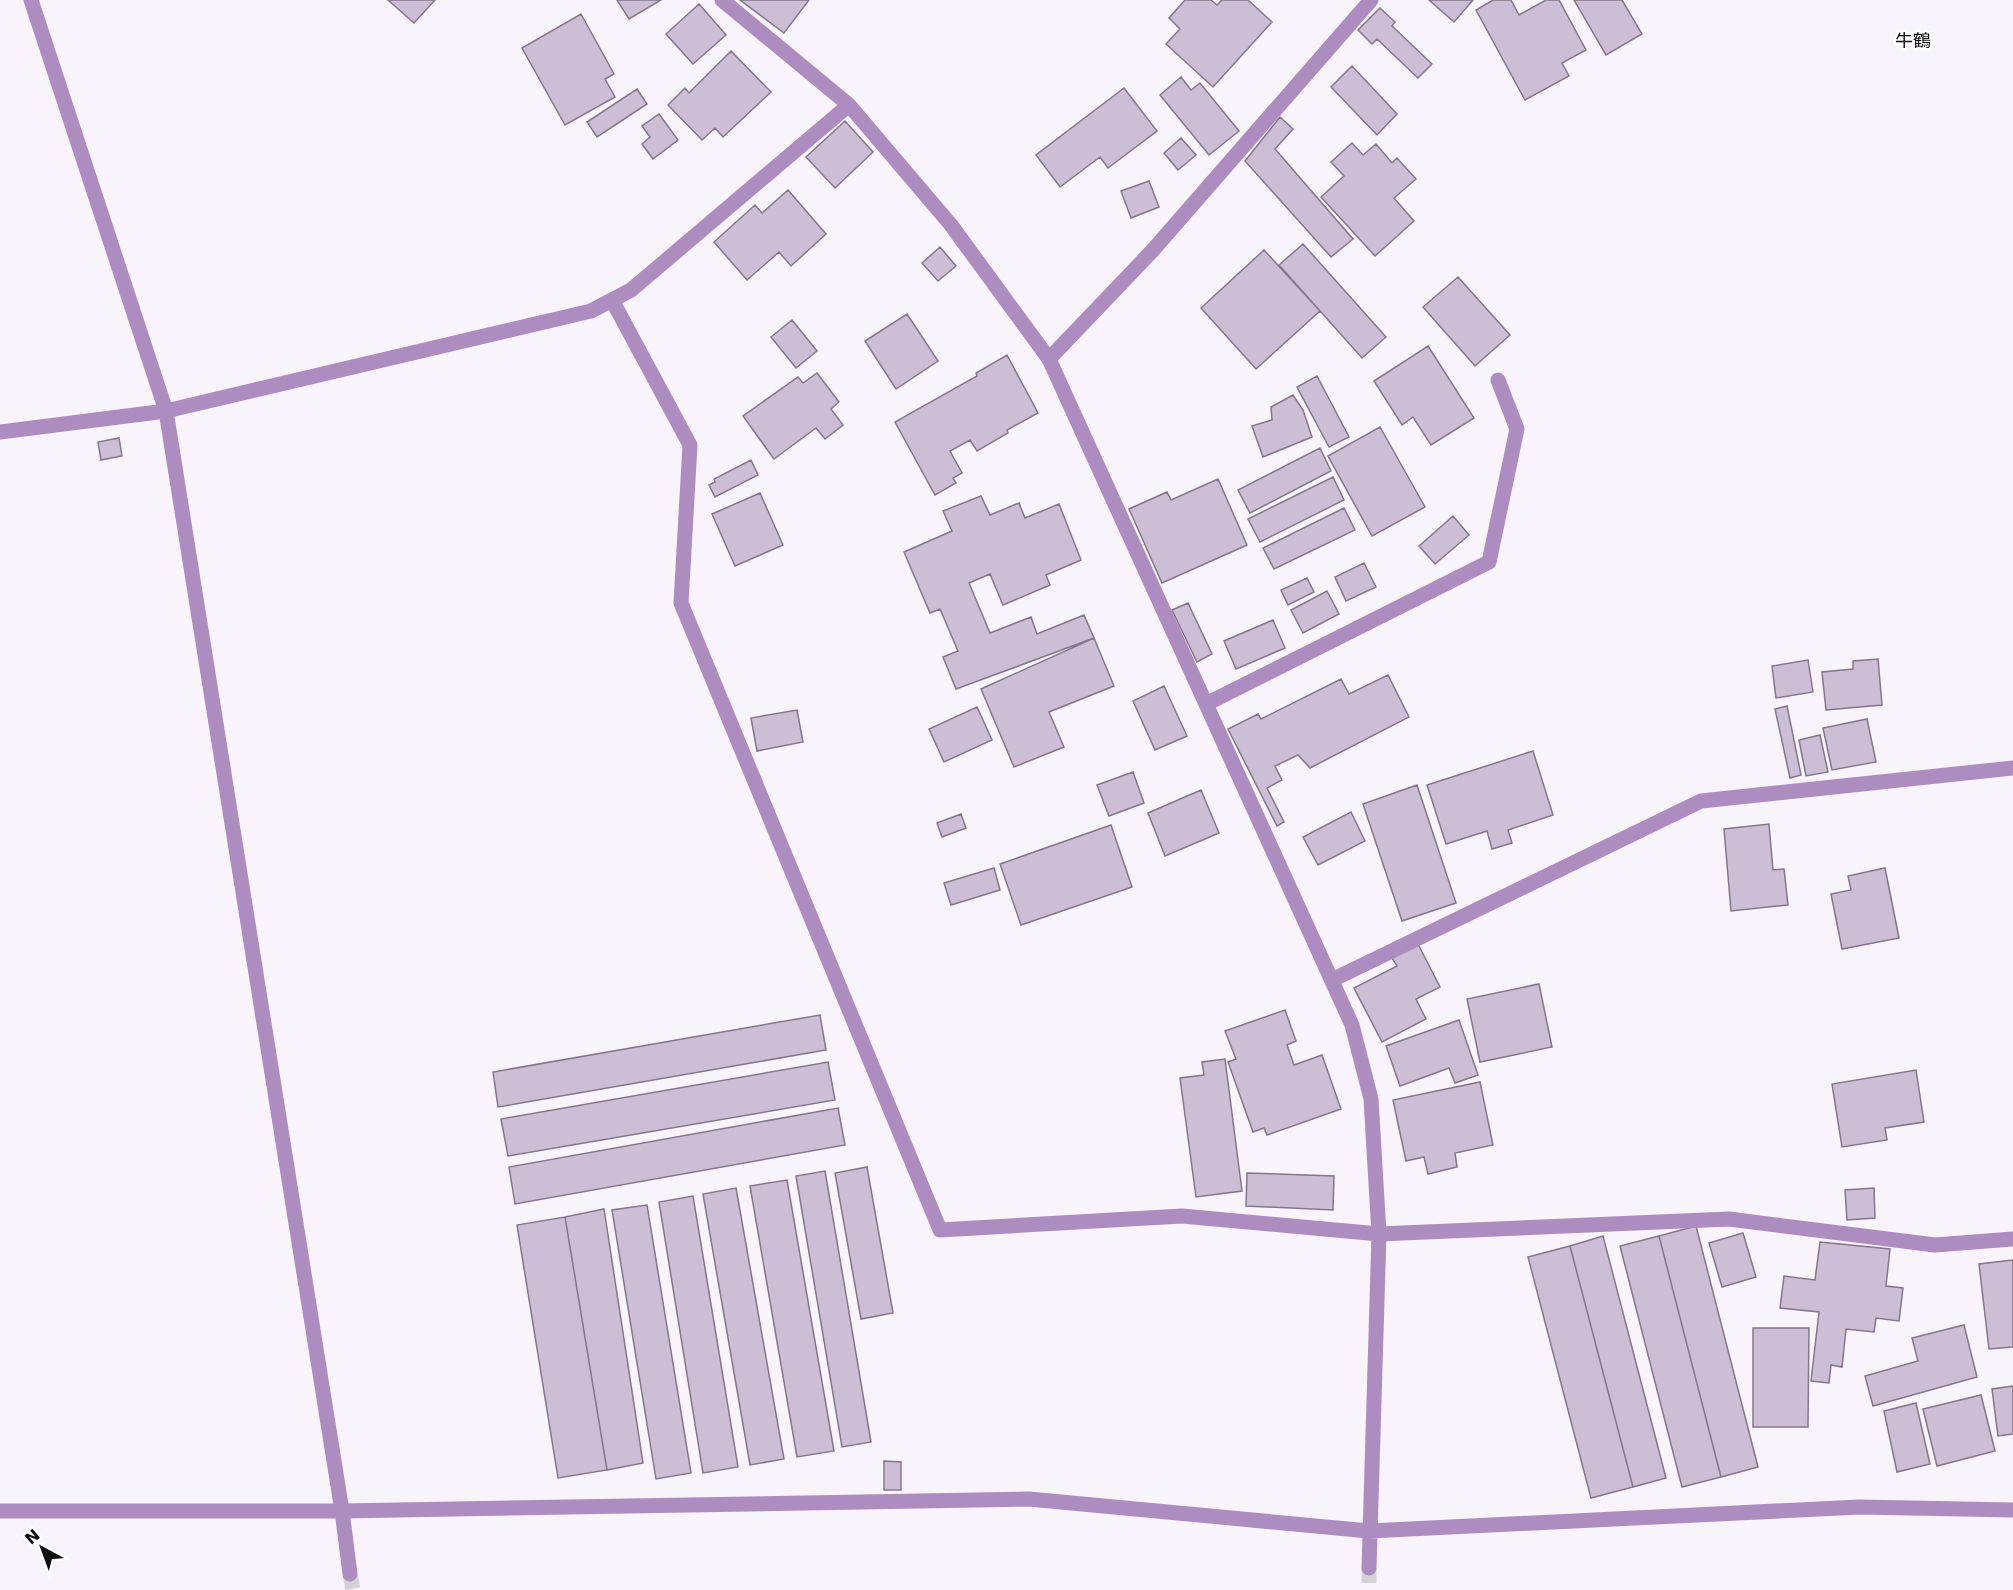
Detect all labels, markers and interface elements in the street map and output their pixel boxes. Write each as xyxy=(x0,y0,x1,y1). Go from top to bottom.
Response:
district label: 牛鶴 xyxy=(1895,30,1931,51)
north arrow xyxy=(12,1518,72,1578)
text: N xyxy=(21,1525,44,1549)

